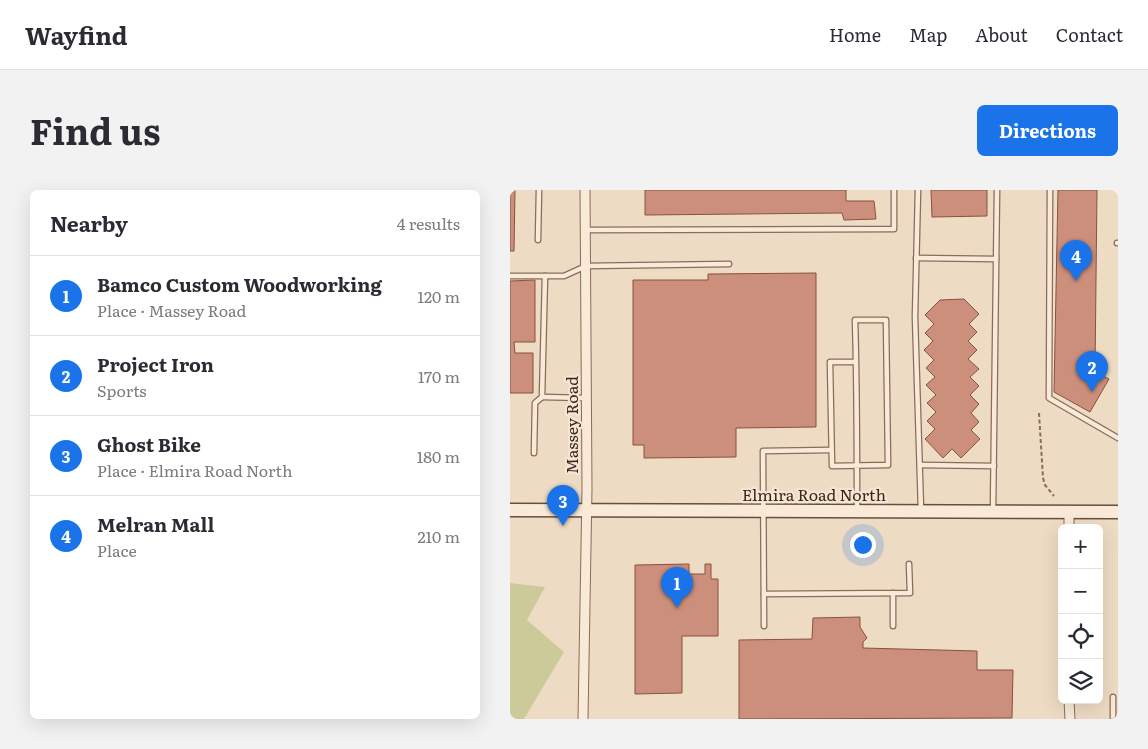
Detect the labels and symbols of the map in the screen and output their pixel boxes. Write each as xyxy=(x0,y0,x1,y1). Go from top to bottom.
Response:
pin: 4 xyxy=(1060,240,1092,281)
pin: 2 xyxy=(1076,351,1108,392)
street label: Massey Road xyxy=(559,376,583,474)
street label: Elmira Road North xyxy=(742,482,886,506)
pin: 3 xyxy=(547,485,579,526)
your location xyxy=(850,532,876,558)
pin: 1 xyxy=(661,567,693,608)

